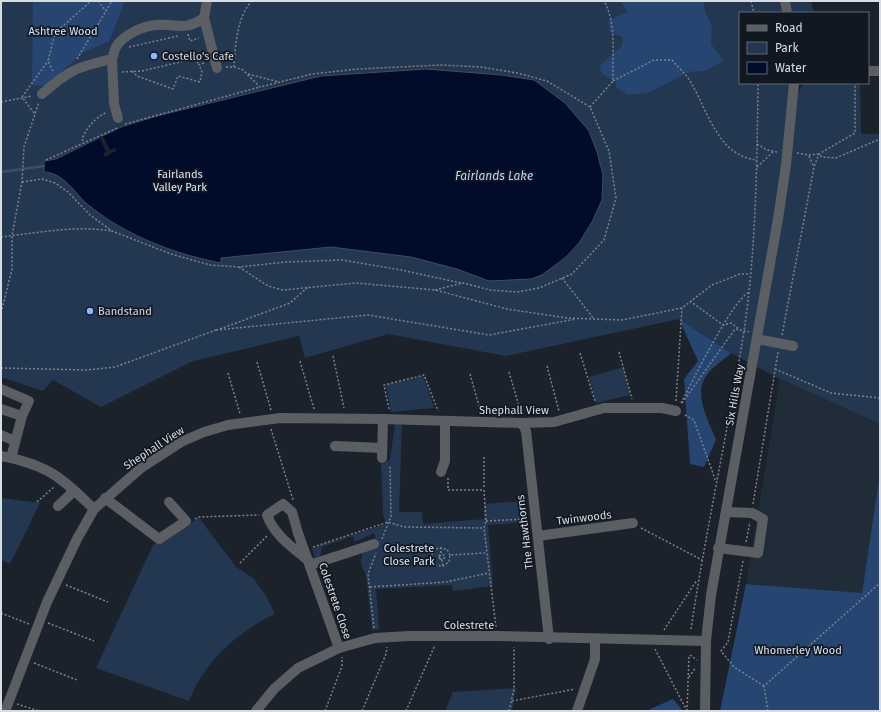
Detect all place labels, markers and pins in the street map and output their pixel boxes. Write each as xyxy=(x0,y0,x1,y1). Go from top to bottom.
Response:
place label: Costello's Cafe xyxy=(162,50,234,63)
marker: Costello's Cafe xyxy=(149,51,159,61)
place label: Bandstand xyxy=(98,305,152,318)
marker: Bandstand xyxy=(85,306,95,316)

